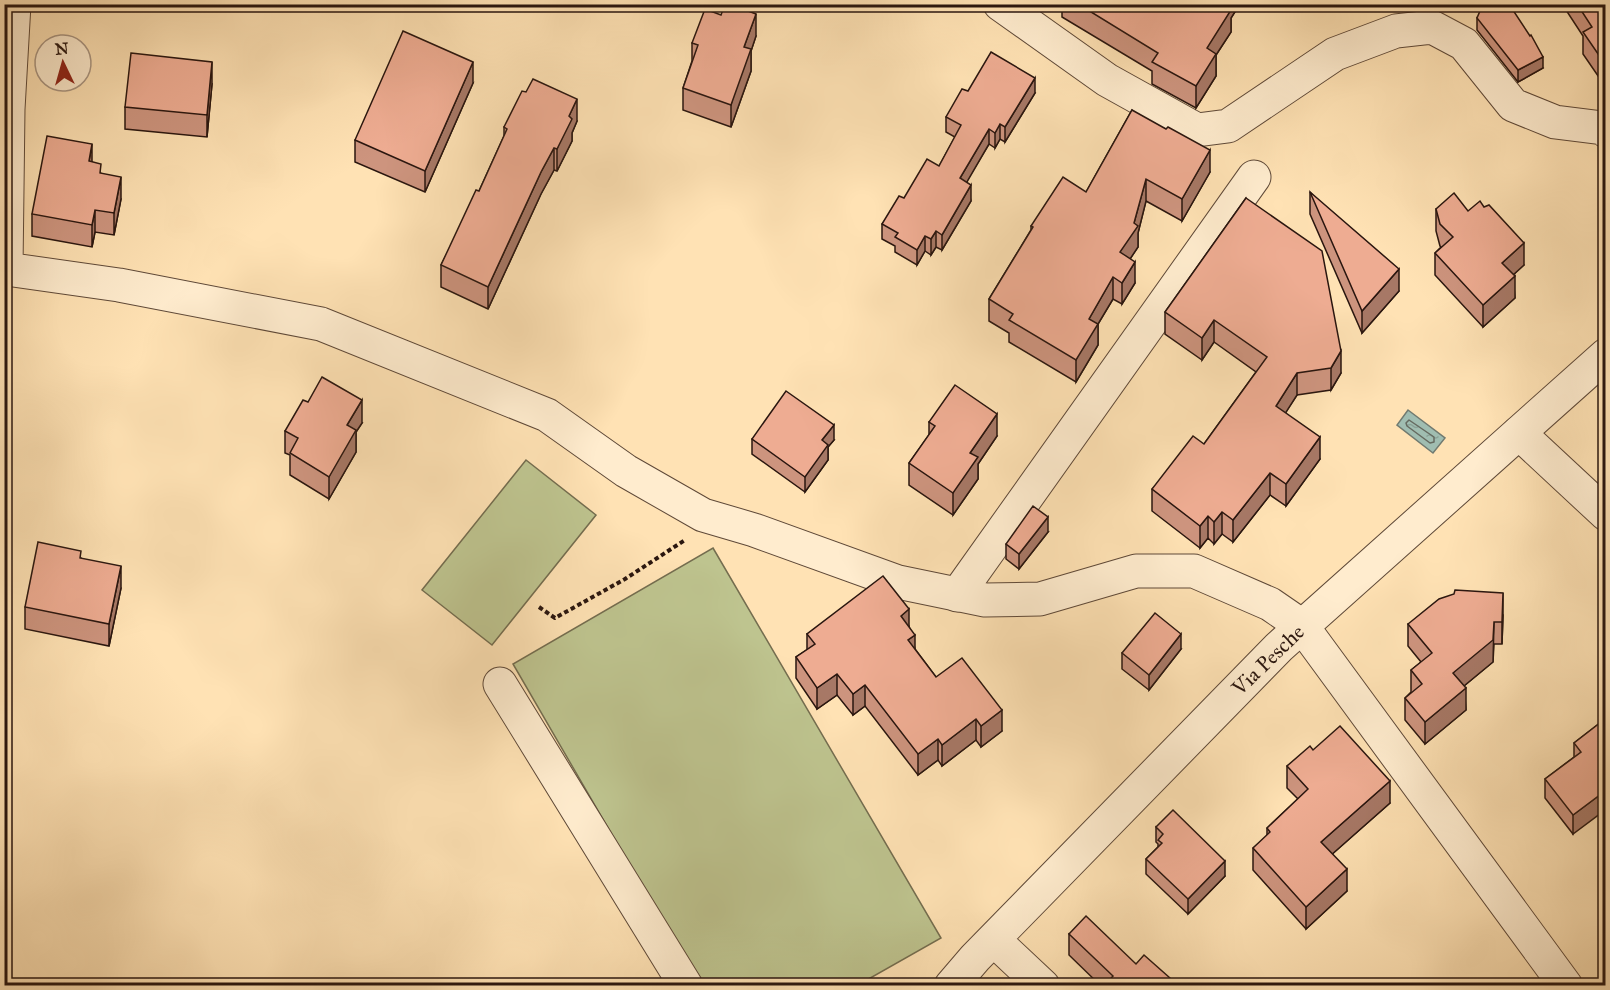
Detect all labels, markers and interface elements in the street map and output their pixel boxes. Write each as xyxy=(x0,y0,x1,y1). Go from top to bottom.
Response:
north arrow xyxy=(33,33,93,93)
text: N xyxy=(54,38,70,59)
street label: Via Pesche xyxy=(1226,619,1310,702)

